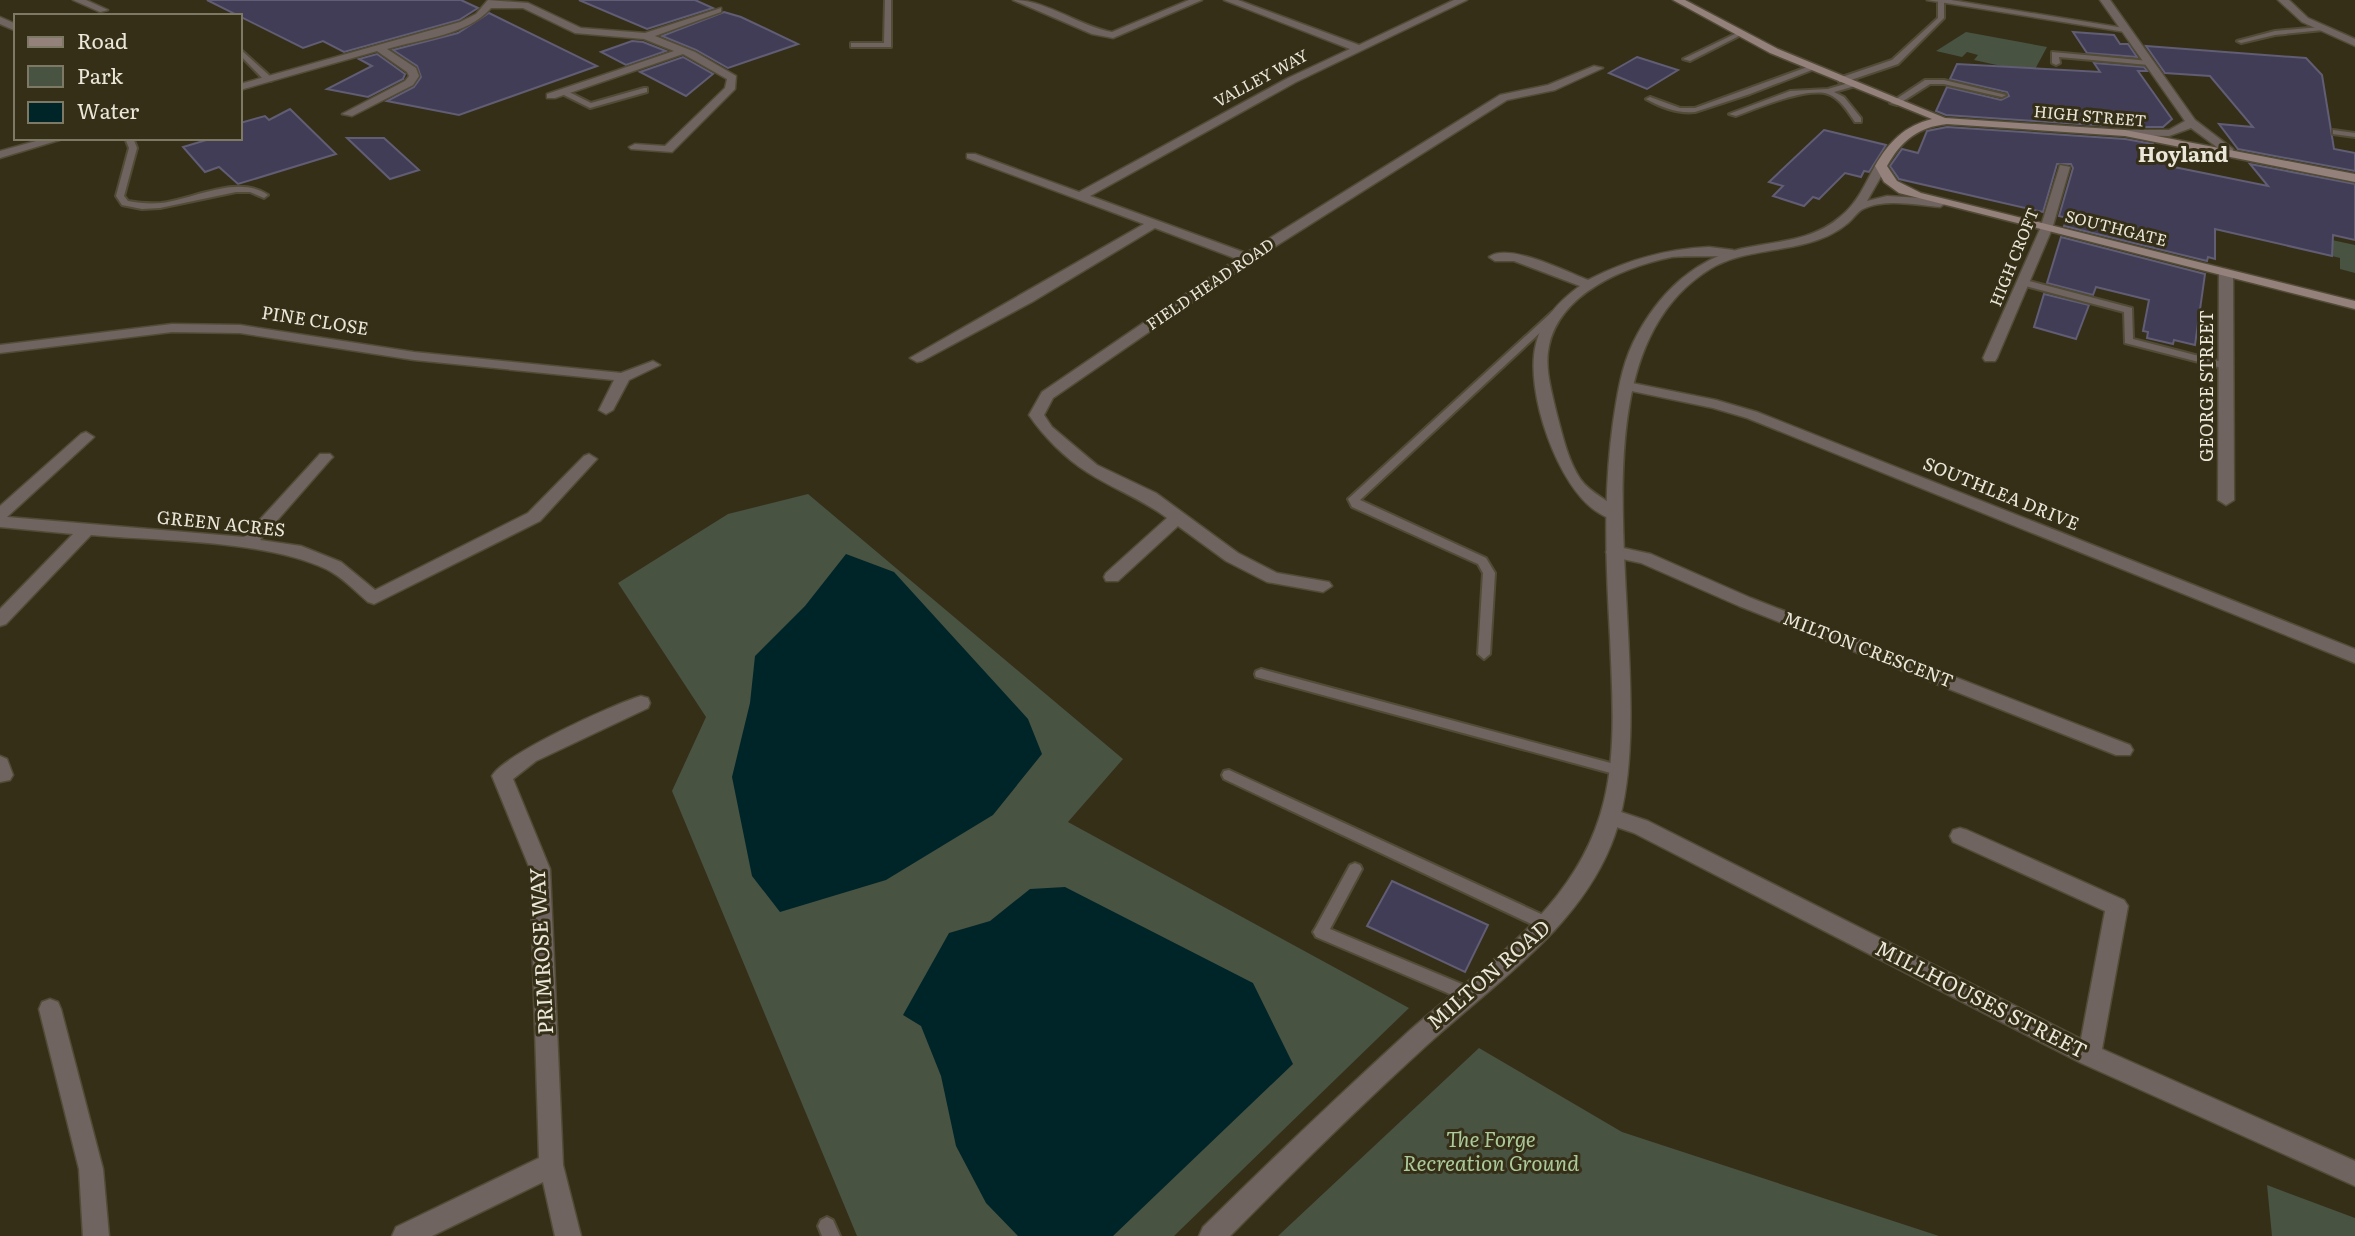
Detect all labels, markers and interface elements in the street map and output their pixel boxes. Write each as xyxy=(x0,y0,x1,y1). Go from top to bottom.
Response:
legend xyxy=(14,14,242,140)
text: Road xyxy=(77,24,128,55)
street label: VALLEY WAY xyxy=(1209,42,1312,112)
text: Park xyxy=(77,59,123,90)
text: Water xyxy=(77,94,139,125)
street label: HIGH STREET xyxy=(2033,98,2148,132)
district label: Hoyland xyxy=(2138,137,2228,168)
street label: HIGH CROFT xyxy=(1982,203,2044,310)
street label: SOUTHGATE xyxy=(2063,203,2170,251)
street label: FIELD HEAD ROAD xyxy=(1141,231,1278,335)
street label: PINE CLOSE xyxy=(260,298,371,341)
street label: GEORGE STREET xyxy=(2192,310,2219,462)
street label: SOUTHLEA DRIVE xyxy=(1919,449,2084,536)
street label: GREEN ACRES xyxy=(156,502,287,543)
street label: MILTON CRESCENT xyxy=(1780,604,1958,694)
street label: PRIMROSE WAY xyxy=(520,867,559,1035)
street label: MILTON ROAD xyxy=(1419,911,1556,1035)
street label: MILLHOUSES STREET xyxy=(1871,931,2093,1065)
park label: The Forge Recreation Ground xyxy=(1403,1122,1579,1177)

